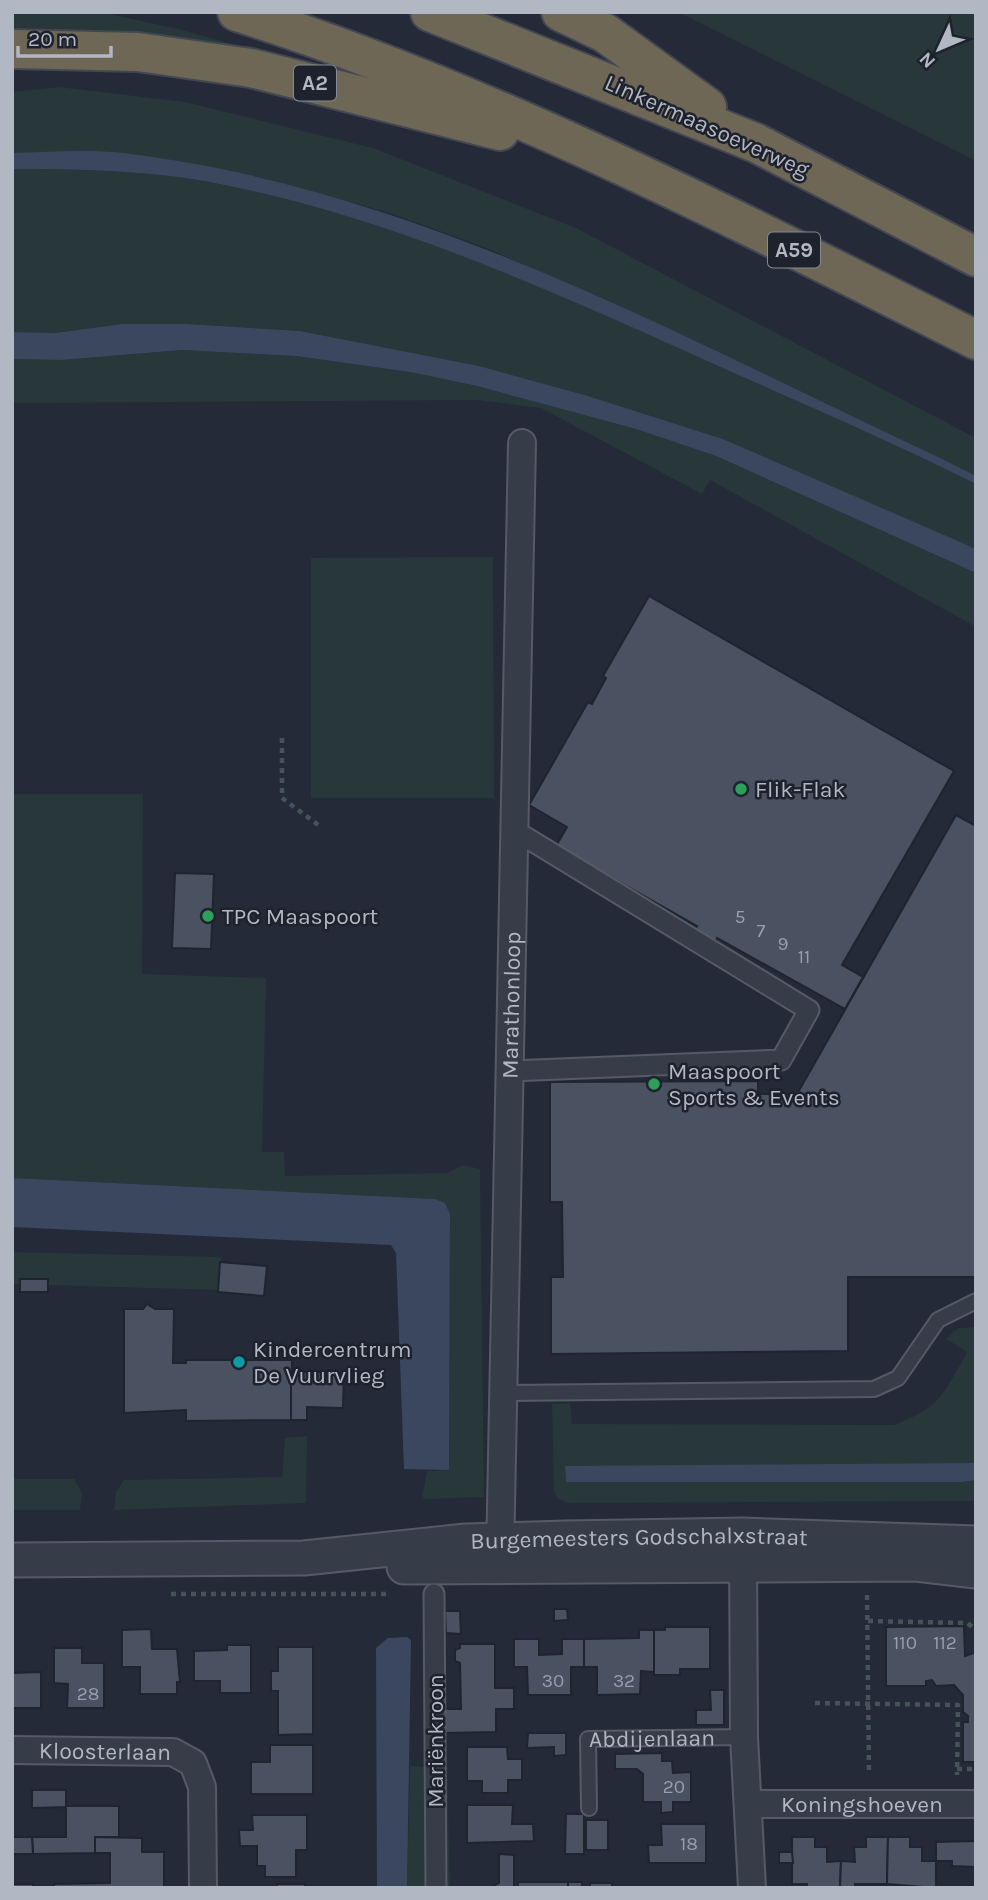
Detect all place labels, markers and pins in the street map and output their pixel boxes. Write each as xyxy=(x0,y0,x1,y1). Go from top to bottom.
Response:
place label: Flik-Flak xyxy=(755,776,845,803)
marker: Flik-Flak xyxy=(733,781,749,797)
place label: TPC Maaspoort xyxy=(222,903,379,930)
marker: TPC Maaspoort xyxy=(200,908,216,924)
place label: Maaspoort Sports & Events xyxy=(668,1058,840,1111)
marker: Maaspoort Sports & Events xyxy=(646,1076,662,1092)
place label: Kindercentrum De Vuurvlieg xyxy=(253,1336,411,1389)
marker: Kindercentrum De Vuurvlieg xyxy=(231,1354,247,1370)

